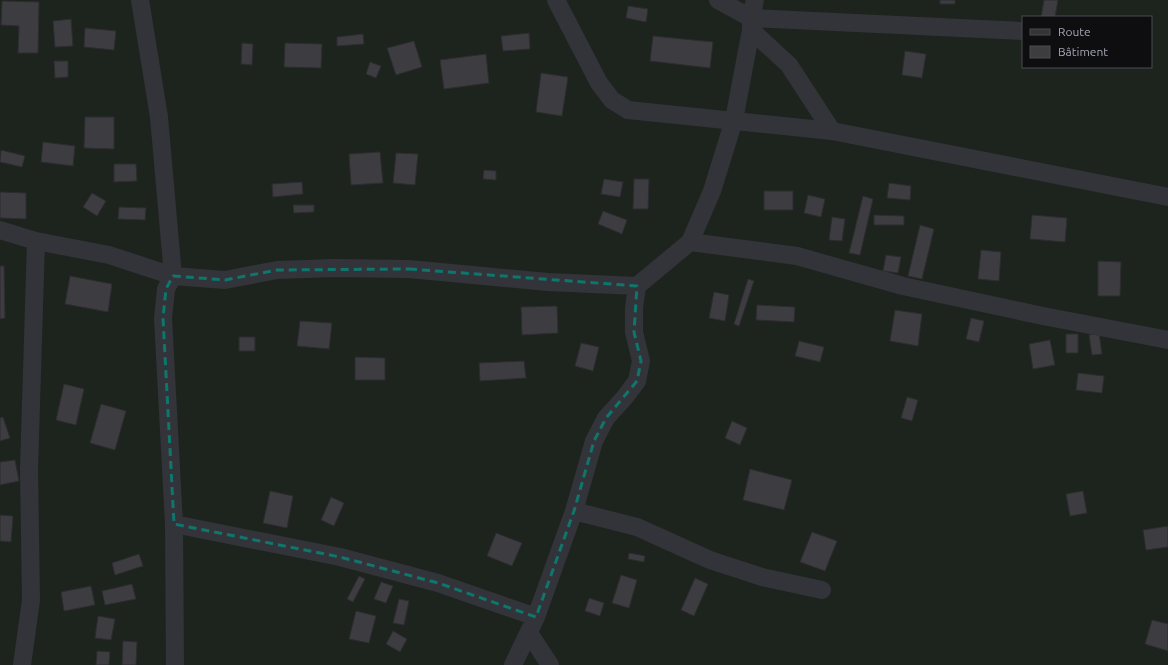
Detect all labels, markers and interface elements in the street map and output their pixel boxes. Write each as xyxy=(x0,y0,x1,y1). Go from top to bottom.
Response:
legend xyxy=(1022,16,1152,68)
text: Route xyxy=(1058,25,1091,38)
text: Bâtiment xyxy=(1058,45,1108,58)

